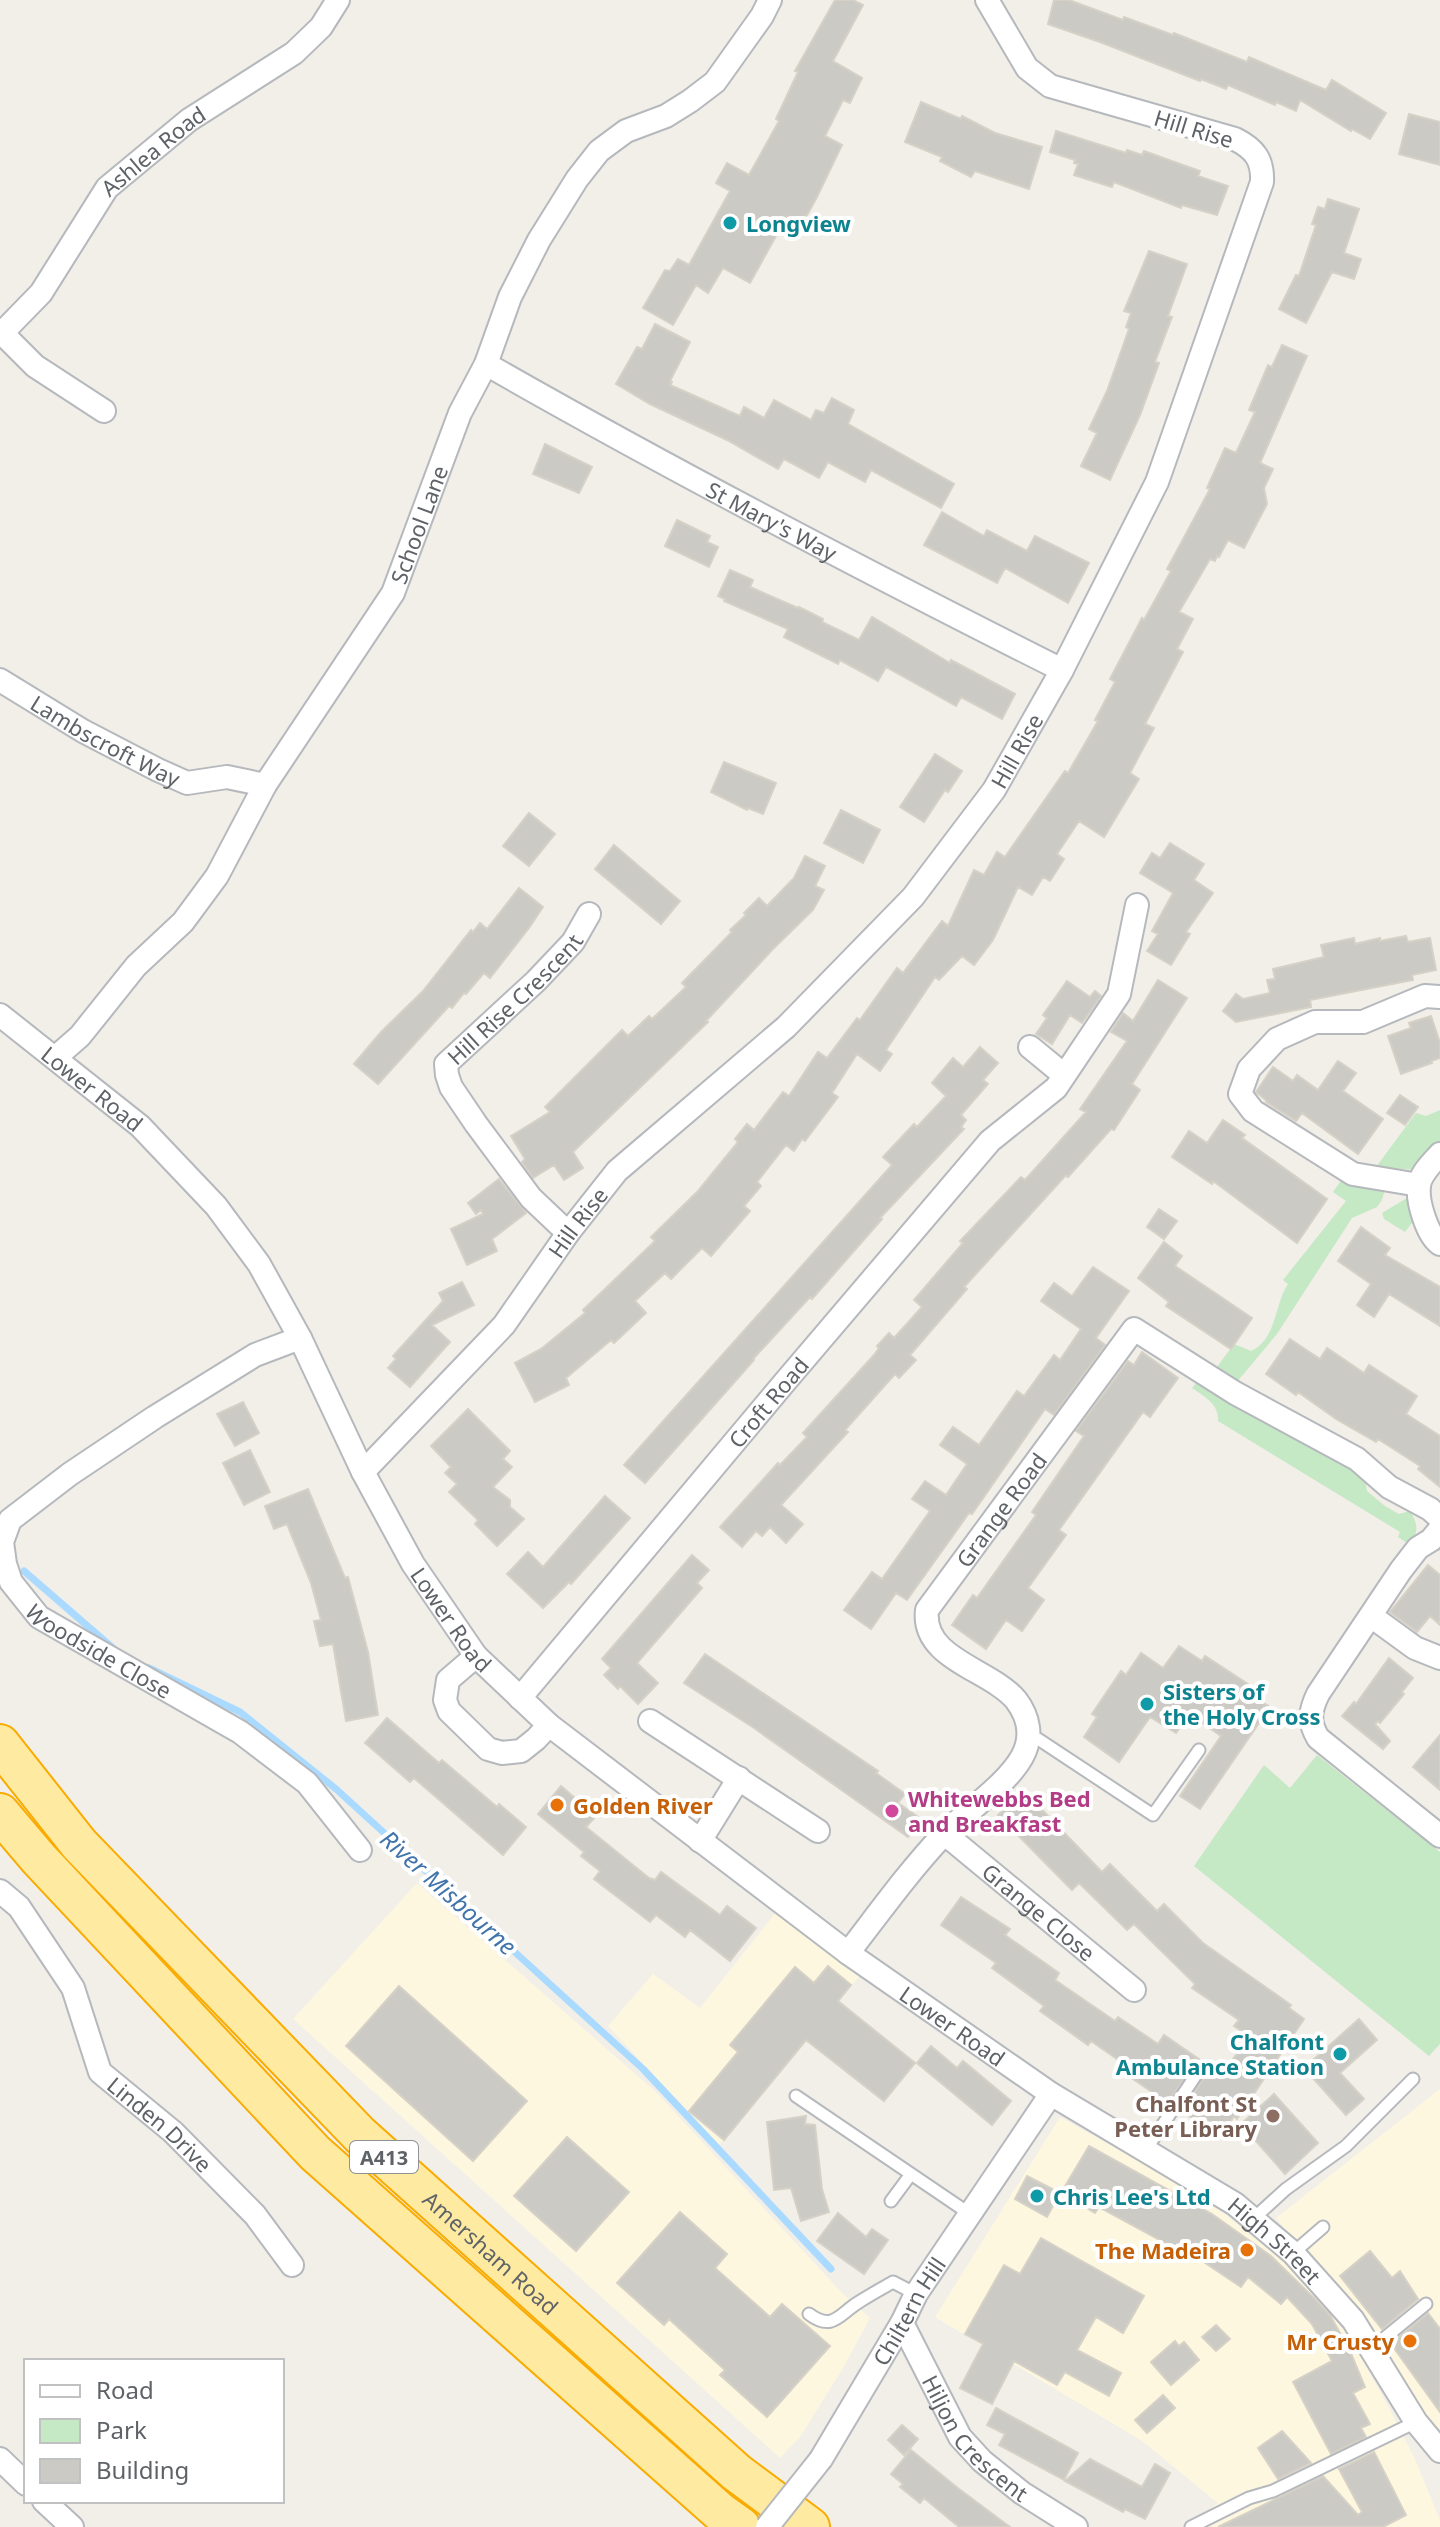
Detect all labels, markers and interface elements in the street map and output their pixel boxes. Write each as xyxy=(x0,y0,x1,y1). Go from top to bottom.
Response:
street label: Ashlea Road xyxy=(94,99,211,202)
street label: Hill Rise xyxy=(1151,102,1237,154)
place label: Longview xyxy=(746,208,851,238)
marker: Longview xyxy=(721,214,739,232)
street label: School Lane xyxy=(383,461,454,588)
street label: St Mary's Way xyxy=(701,474,843,568)
street label: Lambscroft Way xyxy=(25,688,186,793)
street label: Hill Rise xyxy=(983,708,1049,793)
street label: Hill Rise Crescent xyxy=(440,928,590,1071)
street label: Lower Road xyxy=(35,1039,150,1138)
street label: Hill Rise xyxy=(541,1181,614,1263)
street label: Croft Road xyxy=(721,1350,815,1454)
street label: Grange Road xyxy=(949,1446,1053,1573)
street label: Lower Road xyxy=(404,1561,499,1678)
street label: Woodside Close xyxy=(19,1597,177,1705)
place label: Sisters of the Holy Cross xyxy=(1163,1676,1320,1731)
marker: Sisters of the Holy Cross xyxy=(1138,1695,1156,1713)
place label: Whitewebbs Bed and Breakfast xyxy=(908,1783,1091,1838)
place label: Golden River xyxy=(573,1790,713,1820)
marker: Golden River xyxy=(548,1796,566,1814)
marker: Whitewebbs Bed and Breakfast xyxy=(883,1802,901,1820)
water label: River Misbourne xyxy=(374,1822,524,1962)
street label: Grange Close xyxy=(976,1856,1102,1967)
street label: Lower Road xyxy=(894,1979,1011,2073)
place label: Chalfont Ambulance Station xyxy=(1116,2026,1324,2081)
marker: Chalfont Ambulance Station xyxy=(1331,2045,1349,2063)
street label: Linden Drive xyxy=(102,2069,219,2178)
place label: Chalfont St Peter Library xyxy=(1114,2088,1257,2143)
marker: Chalfont St Peter Library xyxy=(1264,2107,1282,2125)
road number: A413 xyxy=(350,2141,418,2173)
place label: Chris Lee's Ltd xyxy=(1053,2181,1211,2211)
street label: Amersham Road xyxy=(417,2184,565,2321)
marker: Chris Lee's Ltd xyxy=(1028,2187,1046,2205)
street label: High Street xyxy=(1222,2190,1328,2290)
place label: The Madeira xyxy=(1095,2235,1231,2265)
marker: The Madeira xyxy=(1238,2241,1256,2259)
street label: Chiltern Hill xyxy=(865,2251,952,2371)
place label: Mr Crusty xyxy=(1286,2326,1394,2356)
marker: Mr Crusty xyxy=(1401,2332,1419,2350)
legend xyxy=(24,2359,284,2503)
street label: Hiljon Crescent xyxy=(916,2370,1034,2508)
text: Road xyxy=(96,2373,154,2406)
text: Park xyxy=(96,2413,147,2446)
text: Building xyxy=(96,2453,189,2486)

